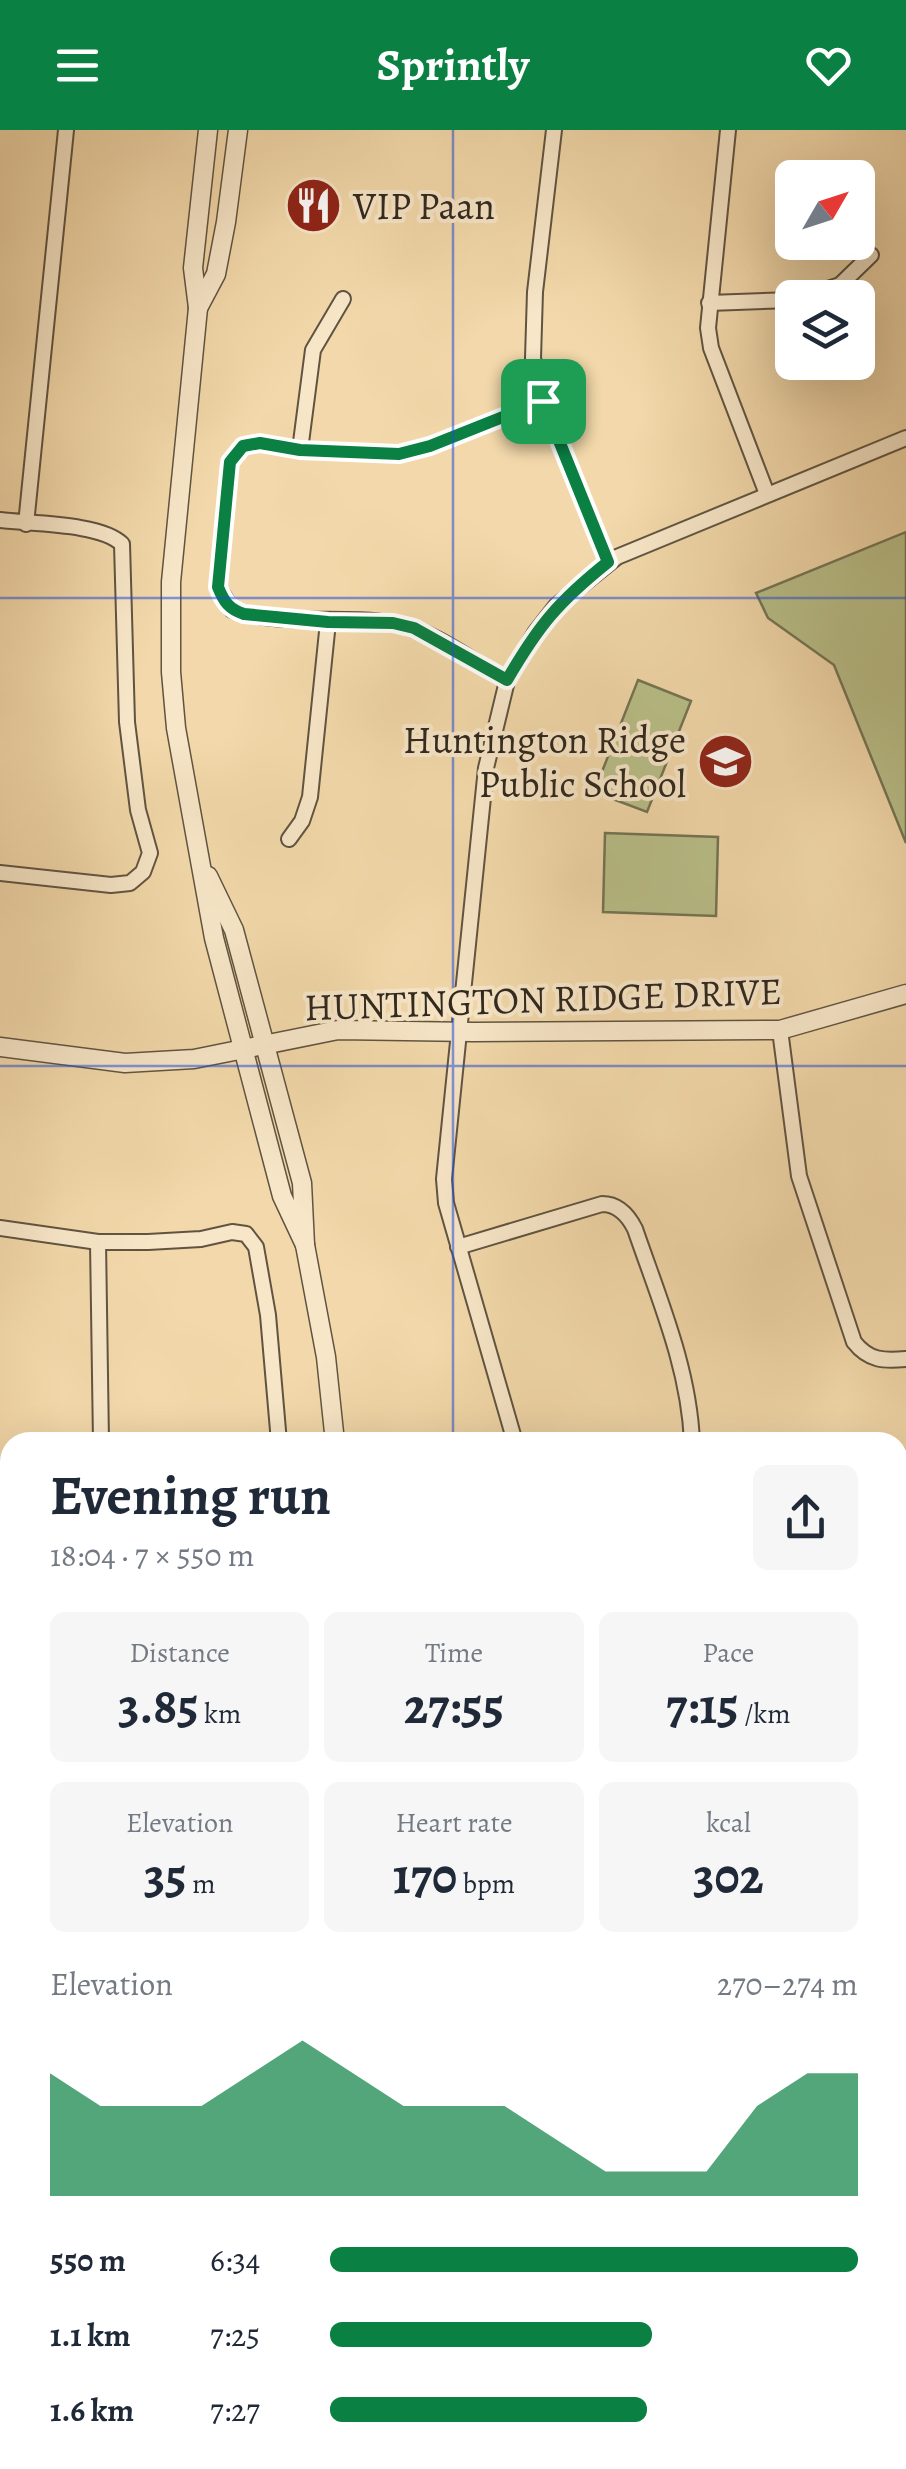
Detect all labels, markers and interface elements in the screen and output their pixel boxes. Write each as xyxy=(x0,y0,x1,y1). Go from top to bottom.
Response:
text: Sprintly xyxy=(376,34,530,96)
icon: menu xyxy=(50,38,105,93)
icon: heart xyxy=(801,38,856,93)
north arrow xyxy=(775,160,875,260)
map controls xyxy=(775,160,875,380)
restaurant icon: VIP Paan xyxy=(284,176,344,236)
place label: VIP Paan xyxy=(352,180,495,232)
button: layers xyxy=(775,280,875,380)
pin xyxy=(501,359,586,444)
icon: arrive xyxy=(516,374,571,429)
place label: Huntington Ridge Public School xyxy=(403,714,686,810)
school or university icon: Huntington Ridge Public School xyxy=(695,732,755,792)
street label: HUNTINGTON RIDGE DRIVE xyxy=(303,965,783,1033)
text: Evening run xyxy=(50,1458,331,1533)
button: share xyxy=(753,1465,858,1570)
text: 18:04 · 7 × 550 m xyxy=(50,1533,254,1577)
text: Distance xyxy=(129,1634,230,1672)
text: Time xyxy=(425,1634,483,1672)
text: Pace xyxy=(702,1634,754,1672)
text: 3.85 xyxy=(118,1672,199,1740)
text: 27:55 xyxy=(404,1672,504,1740)
text: 7:15 xyxy=(666,1672,739,1740)
text: km xyxy=(199,1695,241,1733)
text: /km xyxy=(739,1695,791,1733)
text: Elevation xyxy=(126,1804,233,1842)
text: Heart rate xyxy=(396,1804,512,1842)
text: kcal xyxy=(706,1804,751,1842)
text: 35 xyxy=(144,1842,187,1910)
text: 170 xyxy=(393,1842,457,1910)
text: 302 xyxy=(693,1842,764,1910)
text: m xyxy=(187,1865,216,1903)
text: bpm xyxy=(457,1865,515,1903)
text: Elevation xyxy=(50,1962,173,2006)
text: 270–274 m xyxy=(717,1962,858,2006)
text: 550 m xyxy=(50,2238,126,2282)
text: 6:34 xyxy=(210,2238,260,2282)
text: 1.1 km xyxy=(50,2313,131,2357)
text: 7:25 xyxy=(210,2313,260,2357)
text: 1.6 km xyxy=(50,2388,134,2432)
text: 7:27 xyxy=(210,2388,260,2432)

